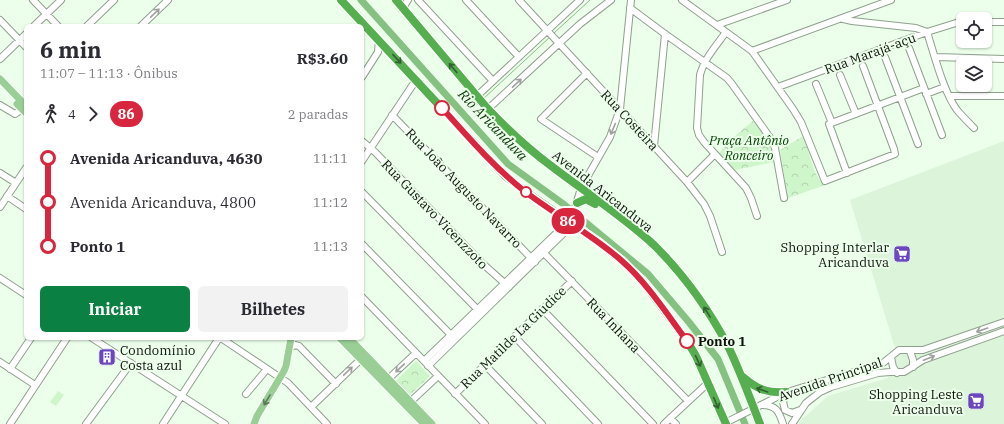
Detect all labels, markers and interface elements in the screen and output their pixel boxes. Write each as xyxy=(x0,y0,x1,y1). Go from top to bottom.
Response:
one-way arrow xyxy=(150,8,160,18)
map controls xyxy=(956,12,992,92)
button: locate xyxy=(956,12,992,48)
street label: Rua Marajá-açu xyxy=(822,29,918,78)
text: 6 min xyxy=(40,35,102,64)
text: R$3.60 xyxy=(297,49,348,68)
one-way arrow xyxy=(392,54,401,64)
button: layers xyxy=(956,56,992,92)
one-way arrow xyxy=(449,62,458,73)
text: 11:07 – 11:13 · Ônibus xyxy=(40,65,178,82)
one-way arrow xyxy=(512,78,522,87)
water label: Rio Aricanduva xyxy=(454,85,532,165)
street label: Rua Costeira xyxy=(597,86,662,154)
unlabelled marker xyxy=(434,100,450,116)
icon: walk xyxy=(40,103,62,125)
icon: forward xyxy=(82,103,104,125)
text: 86 xyxy=(118,105,135,123)
text: 4 xyxy=(68,106,76,123)
text: 2 paradas xyxy=(288,106,348,123)
one-way arrow xyxy=(608,123,616,135)
street label: Rua João Augusto Navarro xyxy=(402,125,525,252)
park label: Praça Antônio Ronceiro xyxy=(708,132,789,164)
street label: Avenida Aricanduva xyxy=(549,147,657,236)
text: Avenida Aricanduva, 4630 xyxy=(70,149,262,168)
text: 11:11 xyxy=(313,150,348,167)
street label: Rua Gustavo Vicenzzoto xyxy=(378,156,491,273)
unlabelled marker xyxy=(520,186,532,198)
text: Avenida Aricanduva, 4800 xyxy=(70,193,256,212)
text: 11:12 xyxy=(313,194,348,211)
line badge: 86 xyxy=(550,208,586,234)
text: 86 xyxy=(560,212,576,230)
text: Ponto 1 xyxy=(70,237,125,256)
text: 11:13 xyxy=(313,238,348,255)
place label: Shopping Interlar Aricanduva xyxy=(781,239,889,271)
supermarket icon: Shopping Interlar Aricanduva xyxy=(892,244,912,264)
street label: Rua Matilde La Giudice xyxy=(457,282,570,392)
button: Iniciar xyxy=(40,286,190,332)
button: Bilhetes xyxy=(198,286,348,332)
street label: Rua Inhana xyxy=(583,294,644,357)
one-way arrow xyxy=(703,306,711,318)
one-way arrow xyxy=(977,326,989,334)
marker: Ponto 1 xyxy=(679,333,695,349)
place label: Ponto 1 xyxy=(698,333,746,350)
place label: Condomínio Costa azul xyxy=(120,342,195,374)
building icon: Condomínio Costa azul xyxy=(97,347,117,367)
one-way arrow xyxy=(923,353,935,361)
street label: Avenida Principal xyxy=(776,354,884,405)
one-way arrow xyxy=(695,355,702,367)
one-way arrow xyxy=(395,363,405,373)
one-way arrow xyxy=(343,367,353,376)
one-way arrow xyxy=(756,385,768,393)
place label: Shopping Leste Aricanduva xyxy=(869,386,963,418)
supermarket icon: Shopping Leste Aricanduva xyxy=(966,391,986,411)
one-way arrow xyxy=(262,394,270,406)
one-way arrow xyxy=(713,397,721,409)

